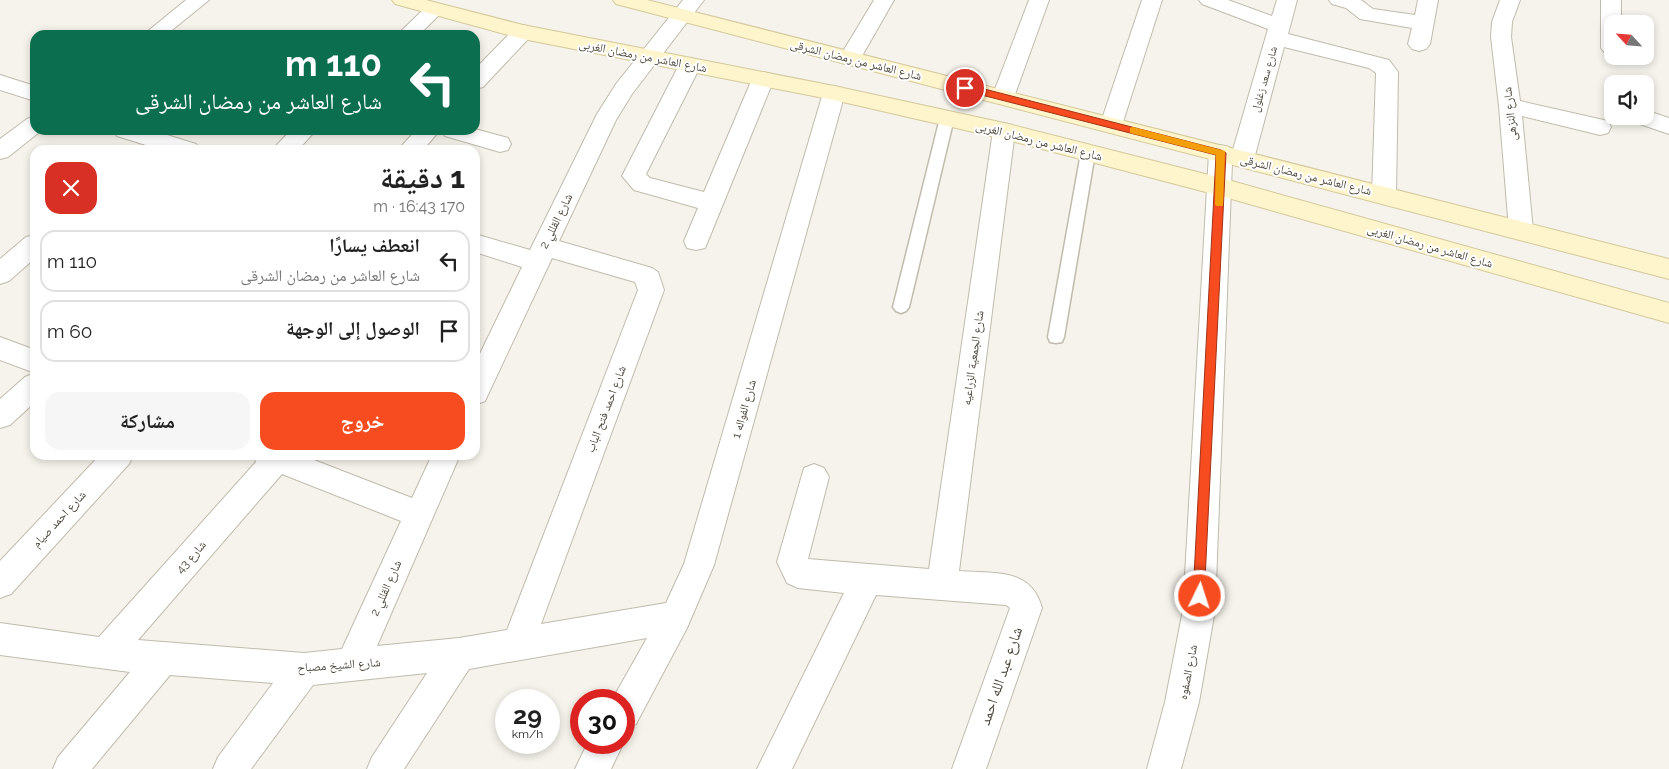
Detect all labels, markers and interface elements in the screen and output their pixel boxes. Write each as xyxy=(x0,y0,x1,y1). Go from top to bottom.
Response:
north arrow xyxy=(1604,15,1654,65)
map controls xyxy=(1604,15,1654,125)
street label: شارع العاشر من رمضان الغربى xyxy=(578,37,708,76)
street label: شارع العاشر من رمضان الشرقى xyxy=(789,37,923,84)
text: 110 m xyxy=(285,43,382,84)
street label: شارع سعد زغلول xyxy=(1249,45,1280,113)
icon: left xyxy=(400,50,465,115)
pin xyxy=(944,67,986,109)
icon: arrive xyxy=(951,74,979,102)
button: sound xyxy=(1604,75,1654,125)
street label: شارع النزهى xyxy=(1500,86,1521,142)
text: شارع العاشر من رمضان الشرقى xyxy=(135,88,382,114)
street label: شارع العاشر من رمضان الغربى xyxy=(974,118,1104,165)
street label: شارع العاشر من رمضان الشرقى xyxy=(1239,152,1373,199)
text: 1 دقيقة xyxy=(380,160,465,195)
button: close xyxy=(45,162,97,214)
street label: شارع القللي 2 xyxy=(537,191,578,252)
text: 170 m · 16:43 xyxy=(373,197,465,216)
street label: شارع العاشر من رمضان الغربى xyxy=(1365,221,1494,272)
text: انعطف يسارًا xyxy=(329,234,420,256)
icon: left xyxy=(435,247,463,275)
text: 110 m xyxy=(47,250,97,272)
text: شارع العاشر من رمضان الشرقى xyxy=(240,266,420,285)
street label: شارع الجمعية الزراعيه xyxy=(959,310,988,406)
text: الوصول إلى الوجهة xyxy=(286,317,420,339)
icon: arrive xyxy=(435,317,463,345)
text: 60 m xyxy=(47,320,92,342)
street label: شارع احمد فتح الباب xyxy=(583,364,630,455)
street label: شارع الفواله 1 xyxy=(729,378,760,440)
button: مشاركة xyxy=(45,392,250,450)
button: خروج xyxy=(260,392,465,450)
street label: شارع احمد صيام xyxy=(29,488,90,551)
street label: شارع 43 xyxy=(173,538,210,577)
street label: شارع القللي 2 xyxy=(368,558,407,619)
position arrow xyxy=(1173,569,1225,621)
street label: شارع عبد الله احمد xyxy=(976,624,1027,728)
street label: شارع الصفوه xyxy=(1176,643,1201,701)
street label: شارع الشيخ مصباح xyxy=(297,655,381,676)
speed limit sign: 30 xyxy=(570,689,635,754)
text: 29 xyxy=(513,700,542,730)
text: km/h xyxy=(512,727,543,741)

